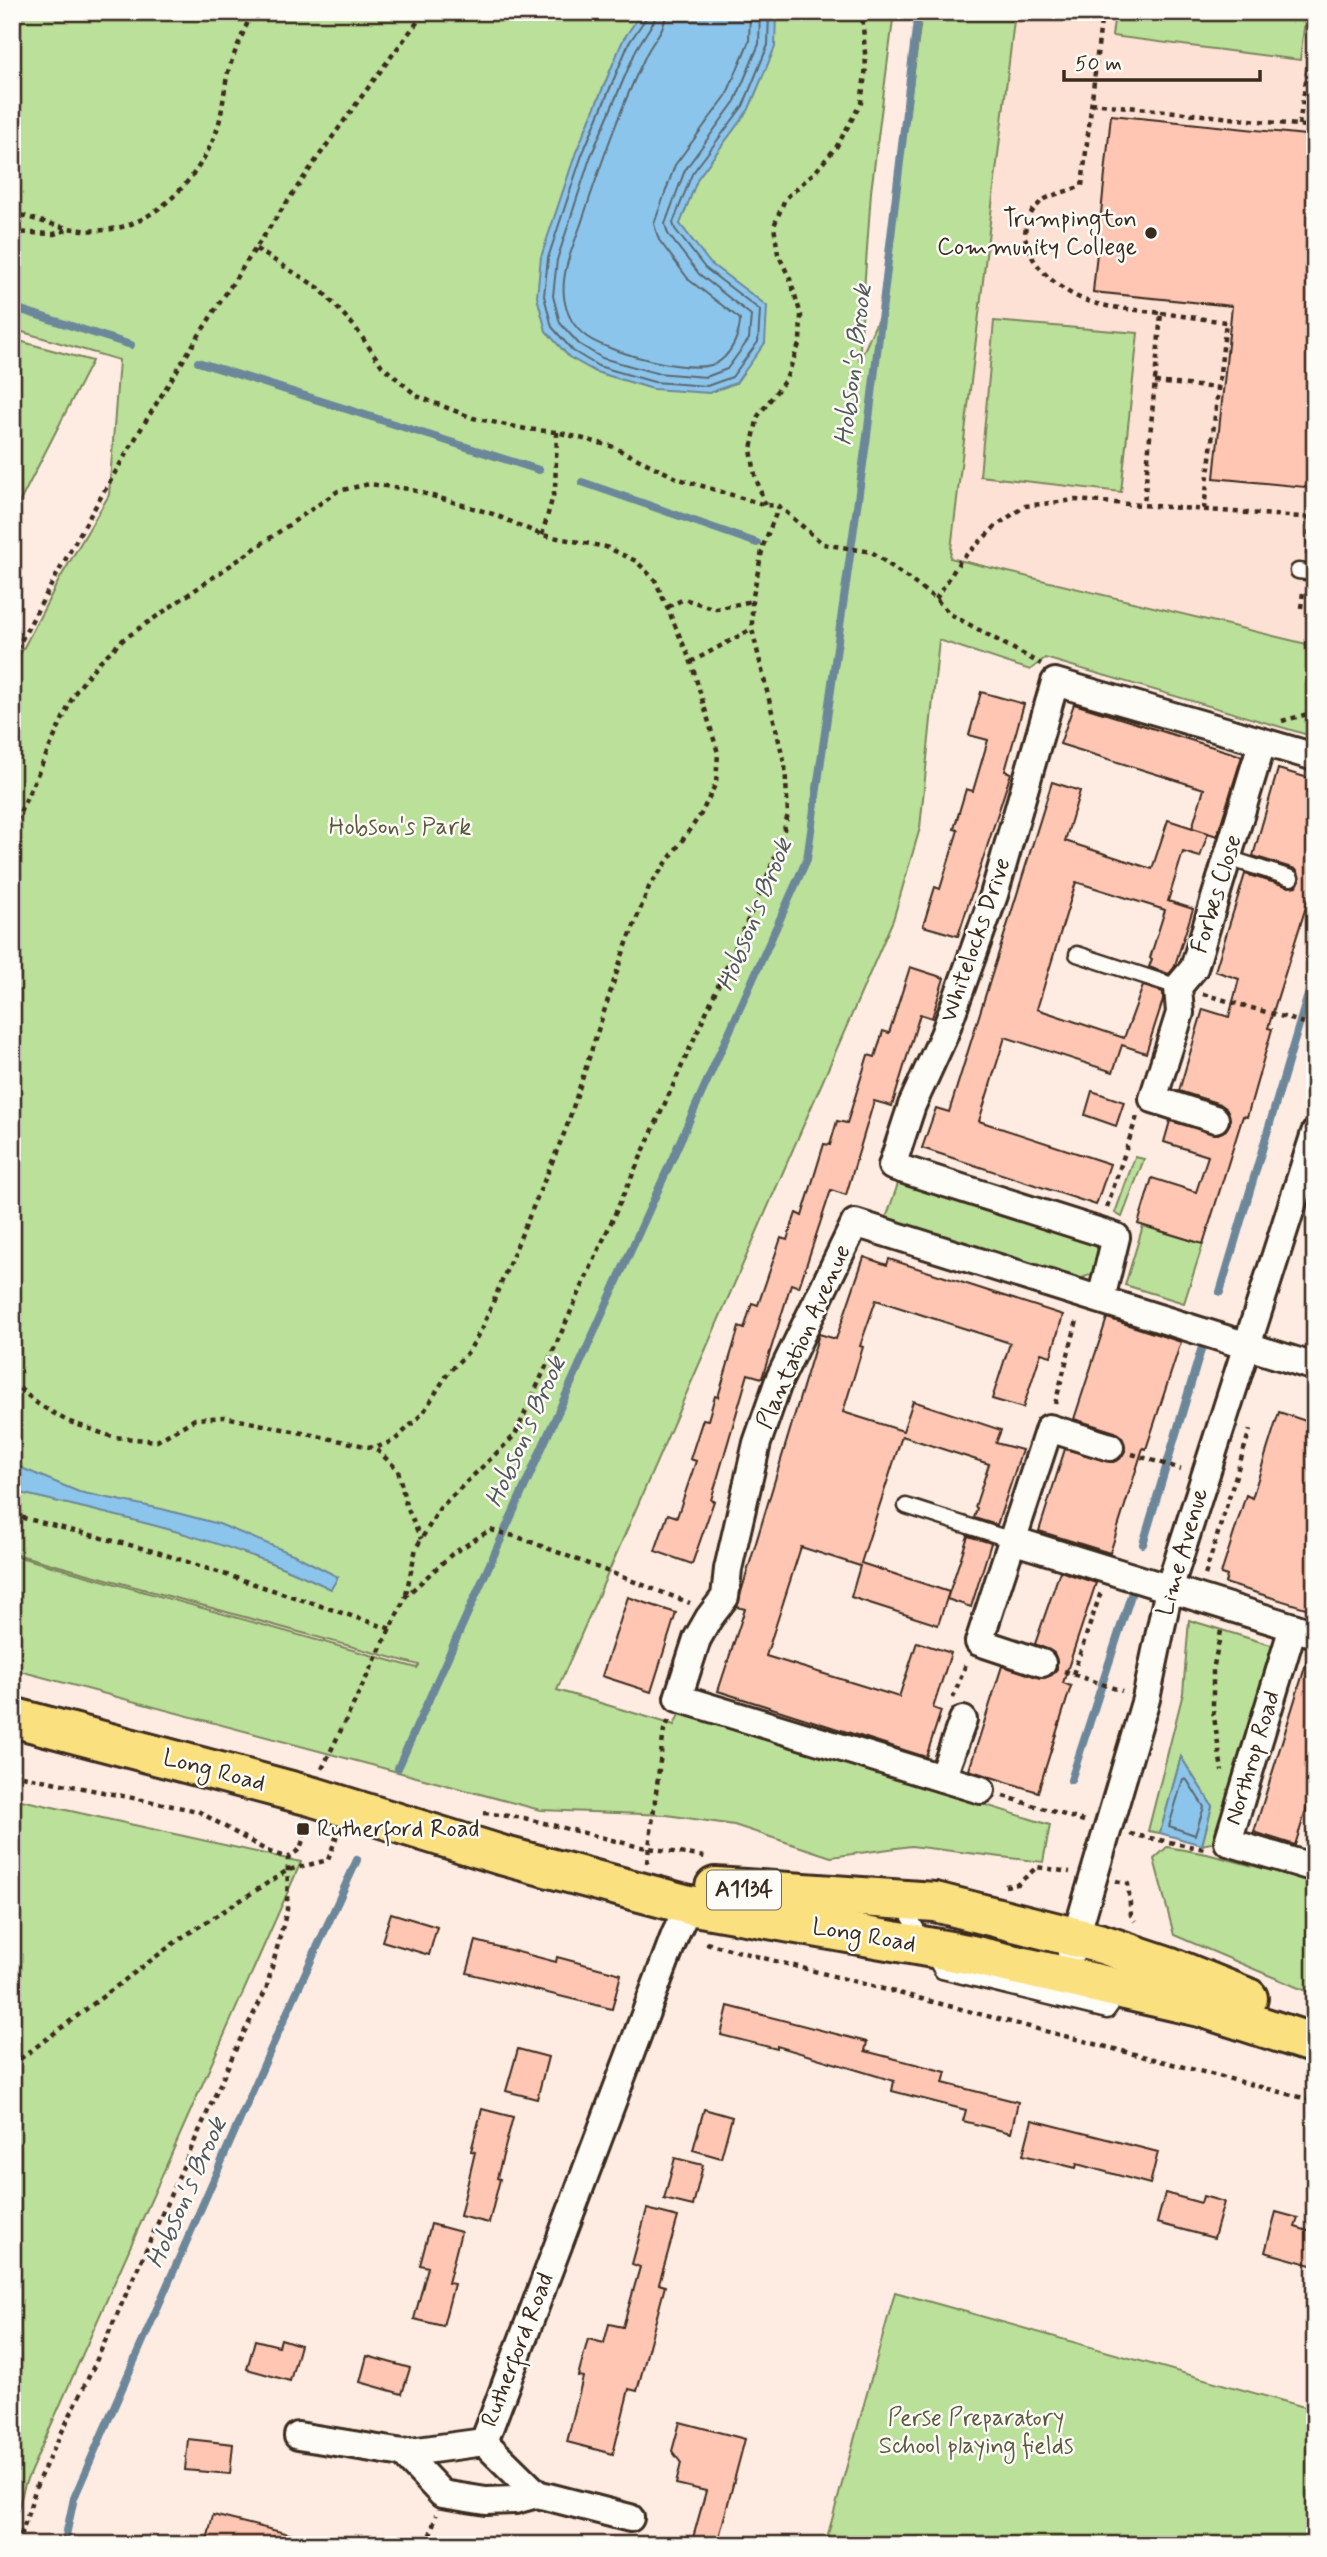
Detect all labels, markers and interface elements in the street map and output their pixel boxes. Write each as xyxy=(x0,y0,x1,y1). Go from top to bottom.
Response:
scale bar xyxy=(1064,38,1260,82)
text: 50 m xyxy=(1075,50,1122,78)
place label: Trumpington Community College xyxy=(937,204,1137,263)
marker: Trumpington Community College xyxy=(1143,225,1159,241)
water label: Hobson's Brook xyxy=(827,281,881,447)
park label: Hobson's Park xyxy=(329,812,471,843)
street label: Forbes Close xyxy=(1184,831,1250,957)
water label: Hobson's Brook xyxy=(709,832,802,996)
street label: Whitelocks Drive xyxy=(933,854,1019,1026)
street label: Plantation Avenue xyxy=(749,1240,859,1434)
water label: Hobson's Brook xyxy=(478,1349,575,1513)
street label: Lime Avenue xyxy=(1150,1484,1216,1620)
street label: Northrop Road xyxy=(1218,1687,1288,1829)
street label: Long Road xyxy=(159,1742,269,1801)
place label: Rutherford Road xyxy=(317,1814,479,1847)
marker: Rutherford Road xyxy=(295,1821,311,1837)
road number: A1134 xyxy=(707,1870,781,1910)
street label: Long Road xyxy=(809,1912,918,1962)
water label: Hobson's Brook xyxy=(139,2110,236,2274)
street label: Rutherford Road xyxy=(474,2269,563,2432)
park label: Perse Preparatory School playing fields xyxy=(879,2403,1073,2464)

